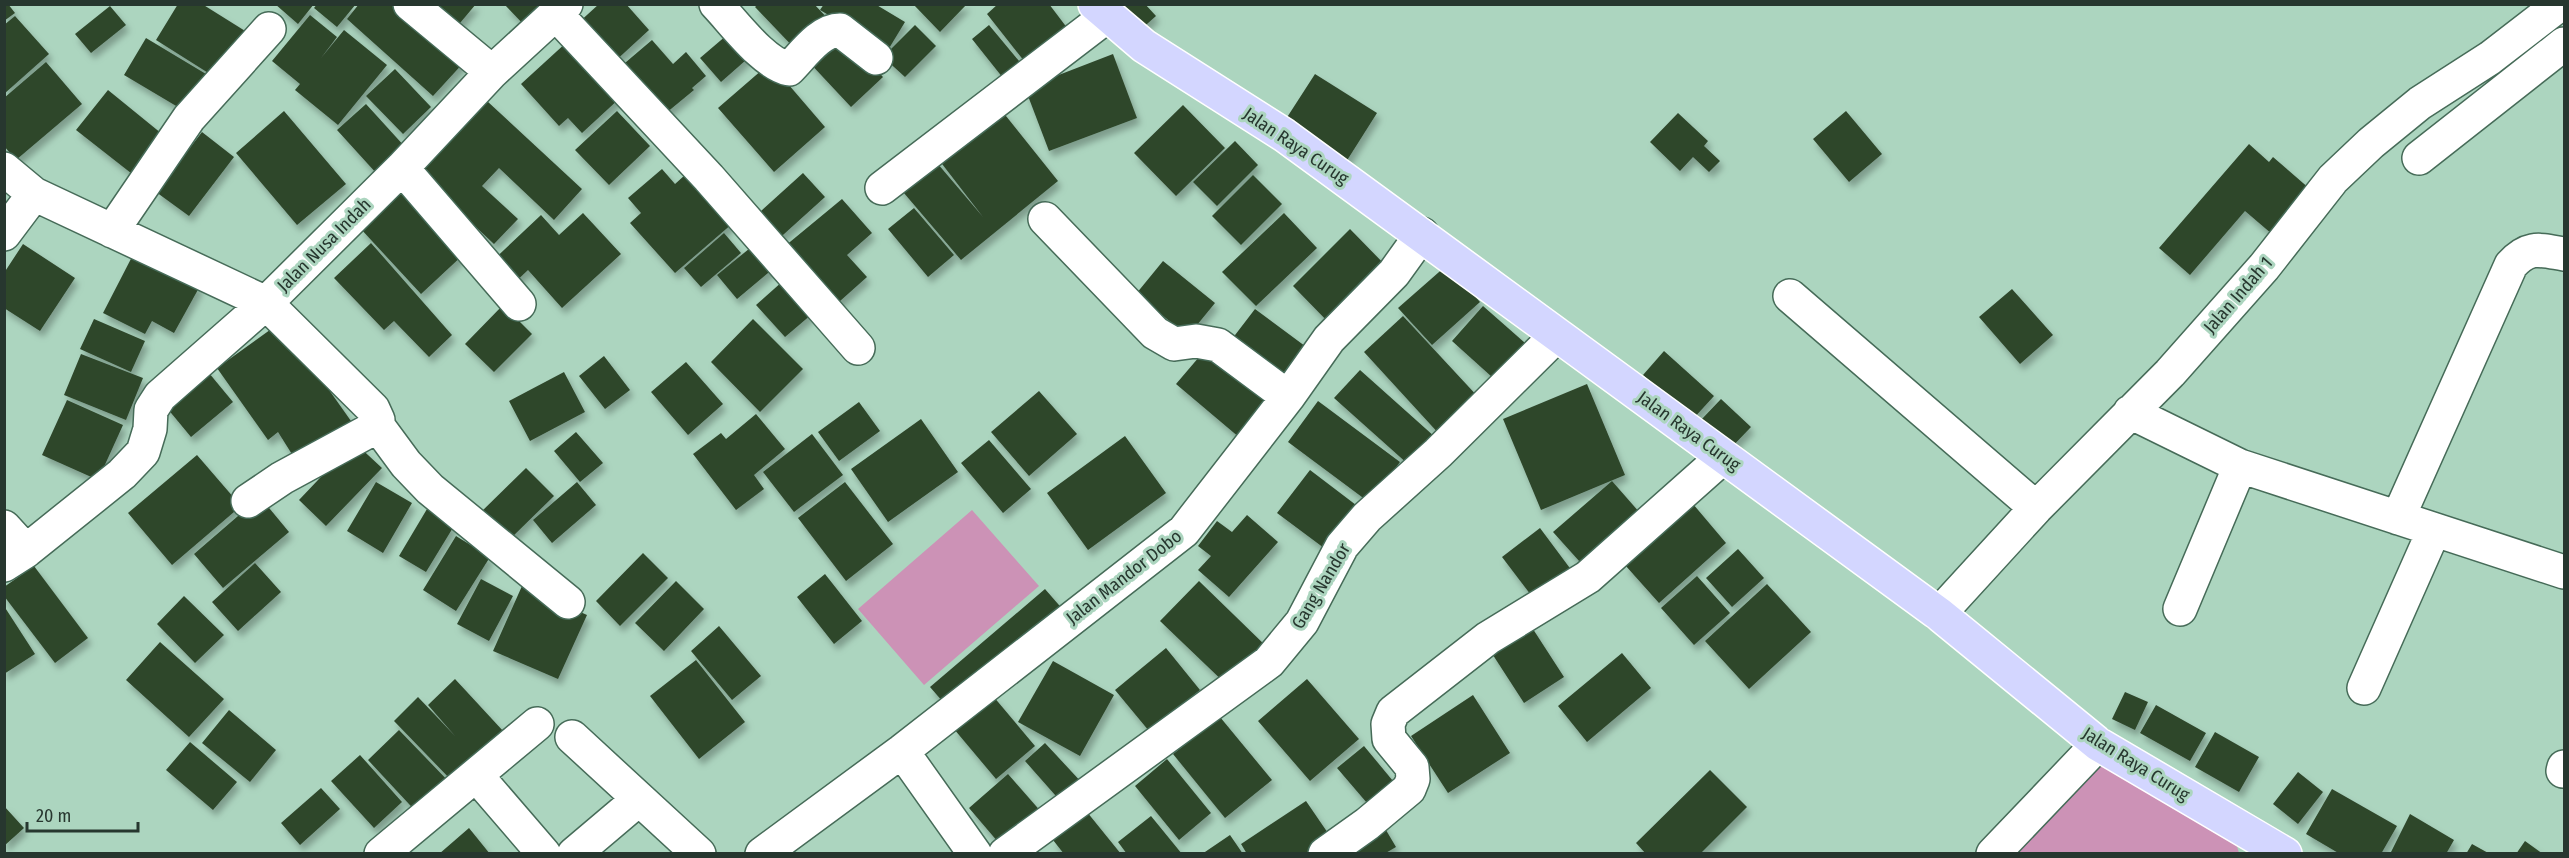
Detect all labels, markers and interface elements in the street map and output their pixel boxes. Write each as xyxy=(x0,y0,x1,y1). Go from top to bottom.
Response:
street label: Jalan Raya Curug xyxy=(1239,103,1353,190)
street label: Jalan Nusa Indah xyxy=(272,193,376,297)
street label: Jalan Indah 1 xyxy=(2199,252,2277,338)
street label: Jalan Raya Curug xyxy=(1633,386,1745,476)
street label: Jalan Mandor Dobo xyxy=(1062,525,1186,629)
street label: Gang Nandor xyxy=(1287,539,1356,633)
street label: Jalan Raya Curug xyxy=(2078,722,2194,806)
scale bar xyxy=(27,795,138,833)
text: 20 m xyxy=(36,805,71,827)

